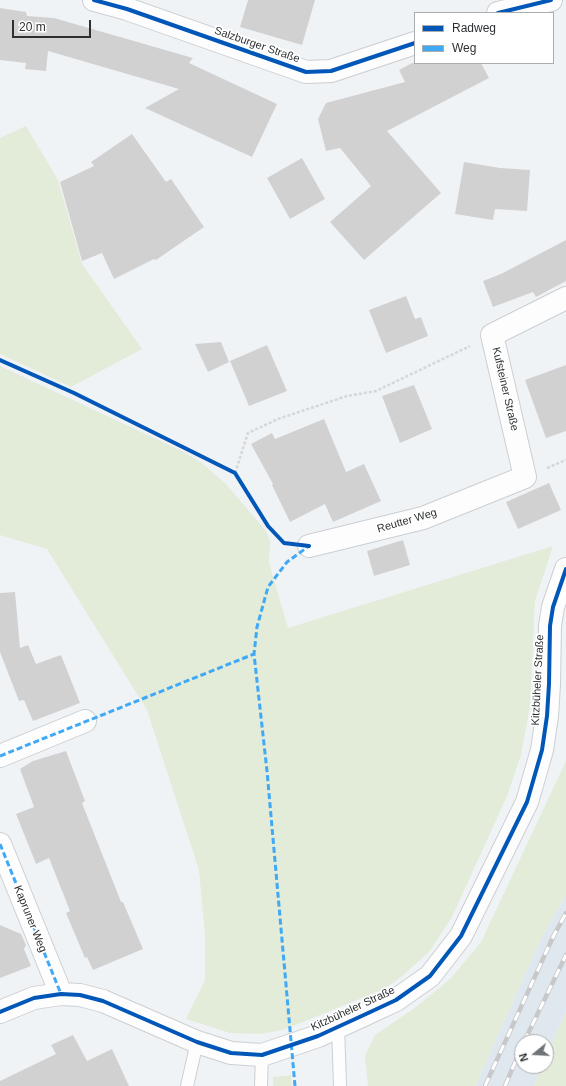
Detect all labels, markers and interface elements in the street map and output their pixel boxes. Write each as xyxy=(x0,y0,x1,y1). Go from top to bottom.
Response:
scale bar xyxy=(14,12,93,38)
legend xyxy=(414,12,554,64)
text: 20 m xyxy=(19,20,46,34)
text: Radweg xyxy=(452,21,496,35)
street label: Salzburger Straße xyxy=(213,24,301,66)
text: Weg xyxy=(452,41,476,55)
street label: Kufsteiner Straße xyxy=(489,346,521,432)
street label: Reutter Weg xyxy=(376,506,438,536)
street label: Kitzbüheler Straße xyxy=(529,634,547,726)
street label: Kapruner Weg xyxy=(11,884,49,954)
street label: Kitzbüheler Straße xyxy=(309,984,397,1034)
north arrow xyxy=(514,1034,554,1074)
text: N xyxy=(517,1052,530,1063)

